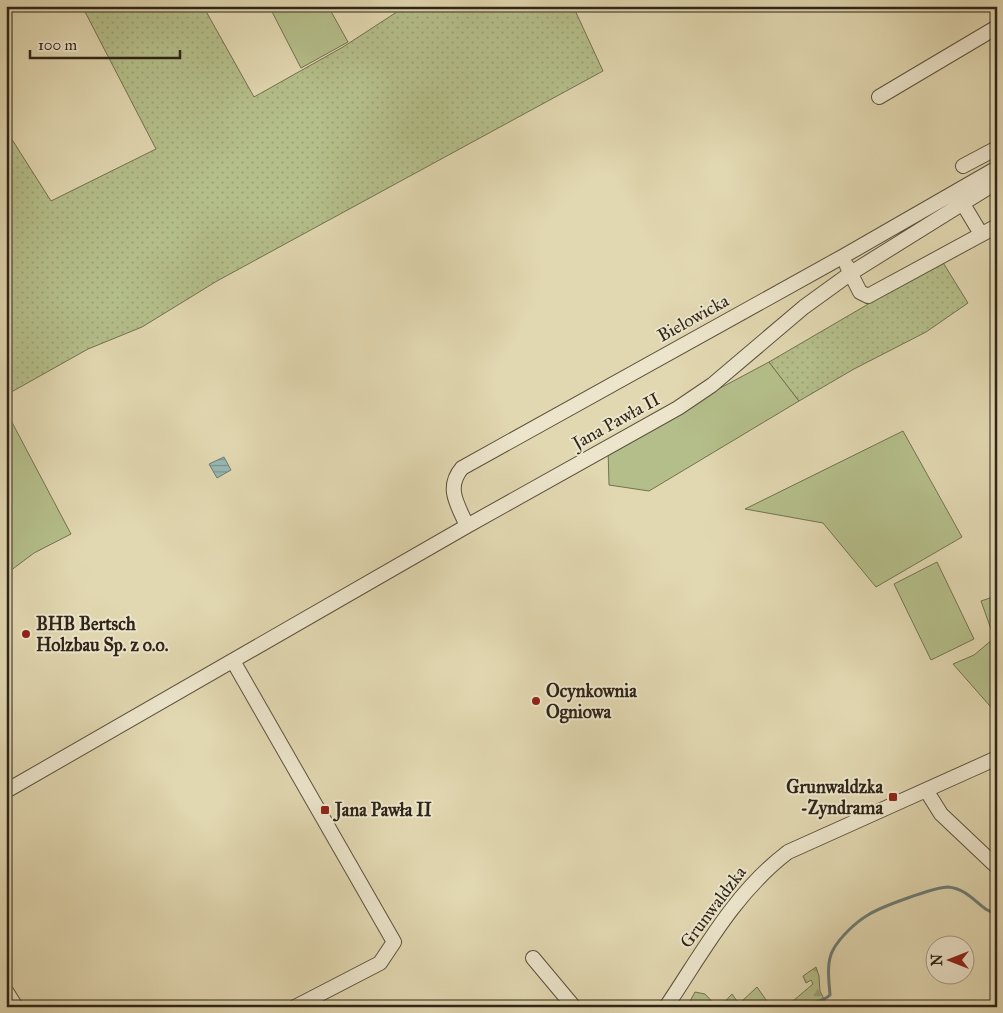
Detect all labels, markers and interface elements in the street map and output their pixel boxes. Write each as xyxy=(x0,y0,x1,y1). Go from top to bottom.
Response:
scale bar xyxy=(30,28,180,60)
text: 100 m xyxy=(38,36,78,54)
street label: Bielowicka xyxy=(653,289,733,347)
street label: Jana Pawła II xyxy=(567,388,664,456)
place label: BHB Bertsch Holzbau Sp. z o.o. xyxy=(36,613,169,657)
marker: BHB Bertsch Holzbau Sp. z o.o. xyxy=(20,628,32,640)
place label: Ocynkownia Ogniowa xyxy=(546,680,637,724)
marker: Ocynkownia Ogniowa xyxy=(530,695,542,707)
place label: Grunwaldzka -Zyndrama xyxy=(786,776,883,820)
marker: Grunwaldzka -Zyndrama xyxy=(887,791,899,803)
place label: Jana Pawła II xyxy=(333,799,432,822)
marker: Jana Pawła II xyxy=(319,804,331,816)
street label: Grunwaldzka xyxy=(675,861,751,952)
north arrow xyxy=(926,936,976,986)
text: N xyxy=(929,954,946,966)

